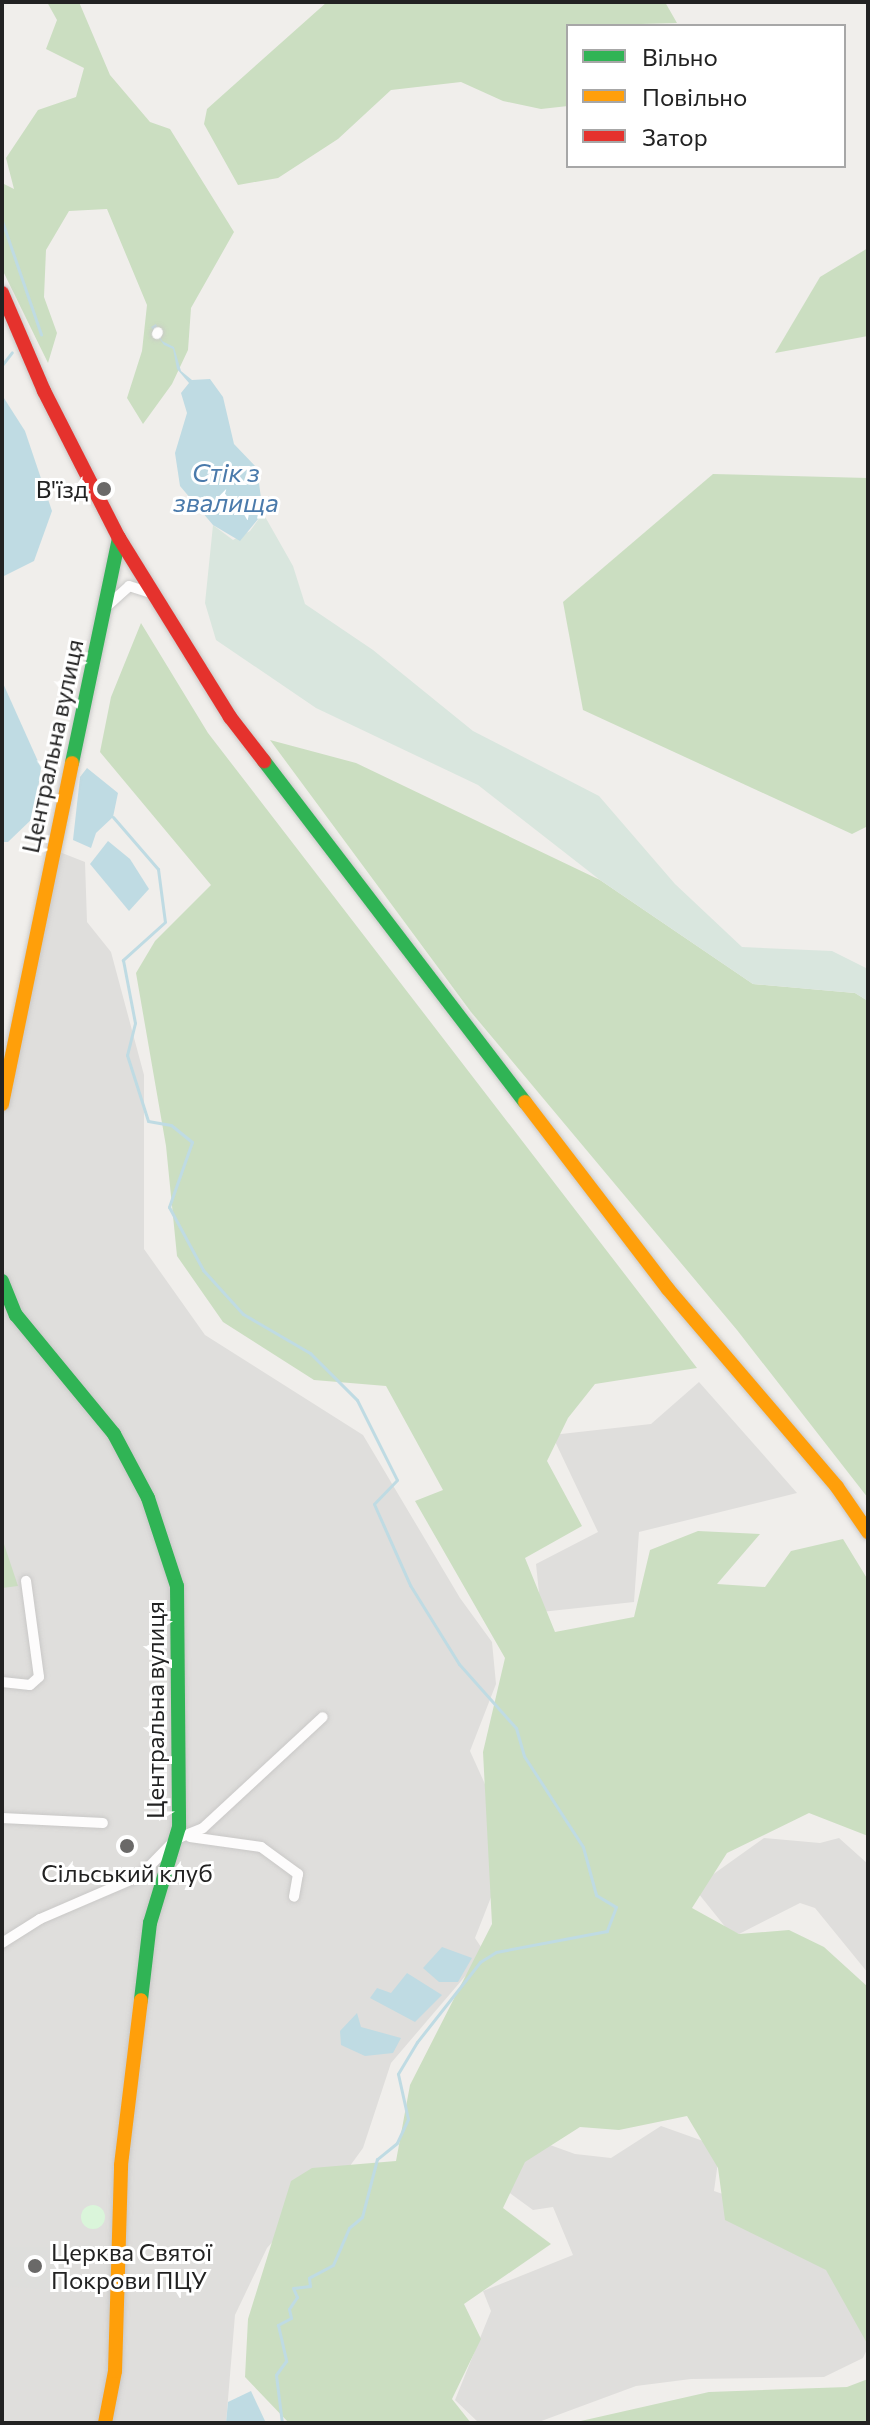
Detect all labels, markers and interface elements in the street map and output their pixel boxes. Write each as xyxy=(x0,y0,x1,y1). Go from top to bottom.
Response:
legend xyxy=(566,24,846,168)
text: Вільно xyxy=(642,42,718,71)
text: Повільно xyxy=(642,82,747,111)
text: Затор xyxy=(642,122,708,151)
water label: Стік з звалища xyxy=(173,456,279,518)
place label: В'їзд xyxy=(36,475,88,503)
marker: В'їзд xyxy=(95,480,113,498)
street label: Центральна вулиця xyxy=(15,636,89,856)
street label: Центральна вулиця xyxy=(141,1601,169,1819)
marker: Сільський клуб xyxy=(118,1837,136,1855)
place label: Сільський клуб xyxy=(41,1859,213,1887)
place label: Церква Святої Покрови ПЦУ xyxy=(51,2238,212,2294)
marker: Церква Святої Покрови ПЦУ xyxy=(26,2257,44,2275)

